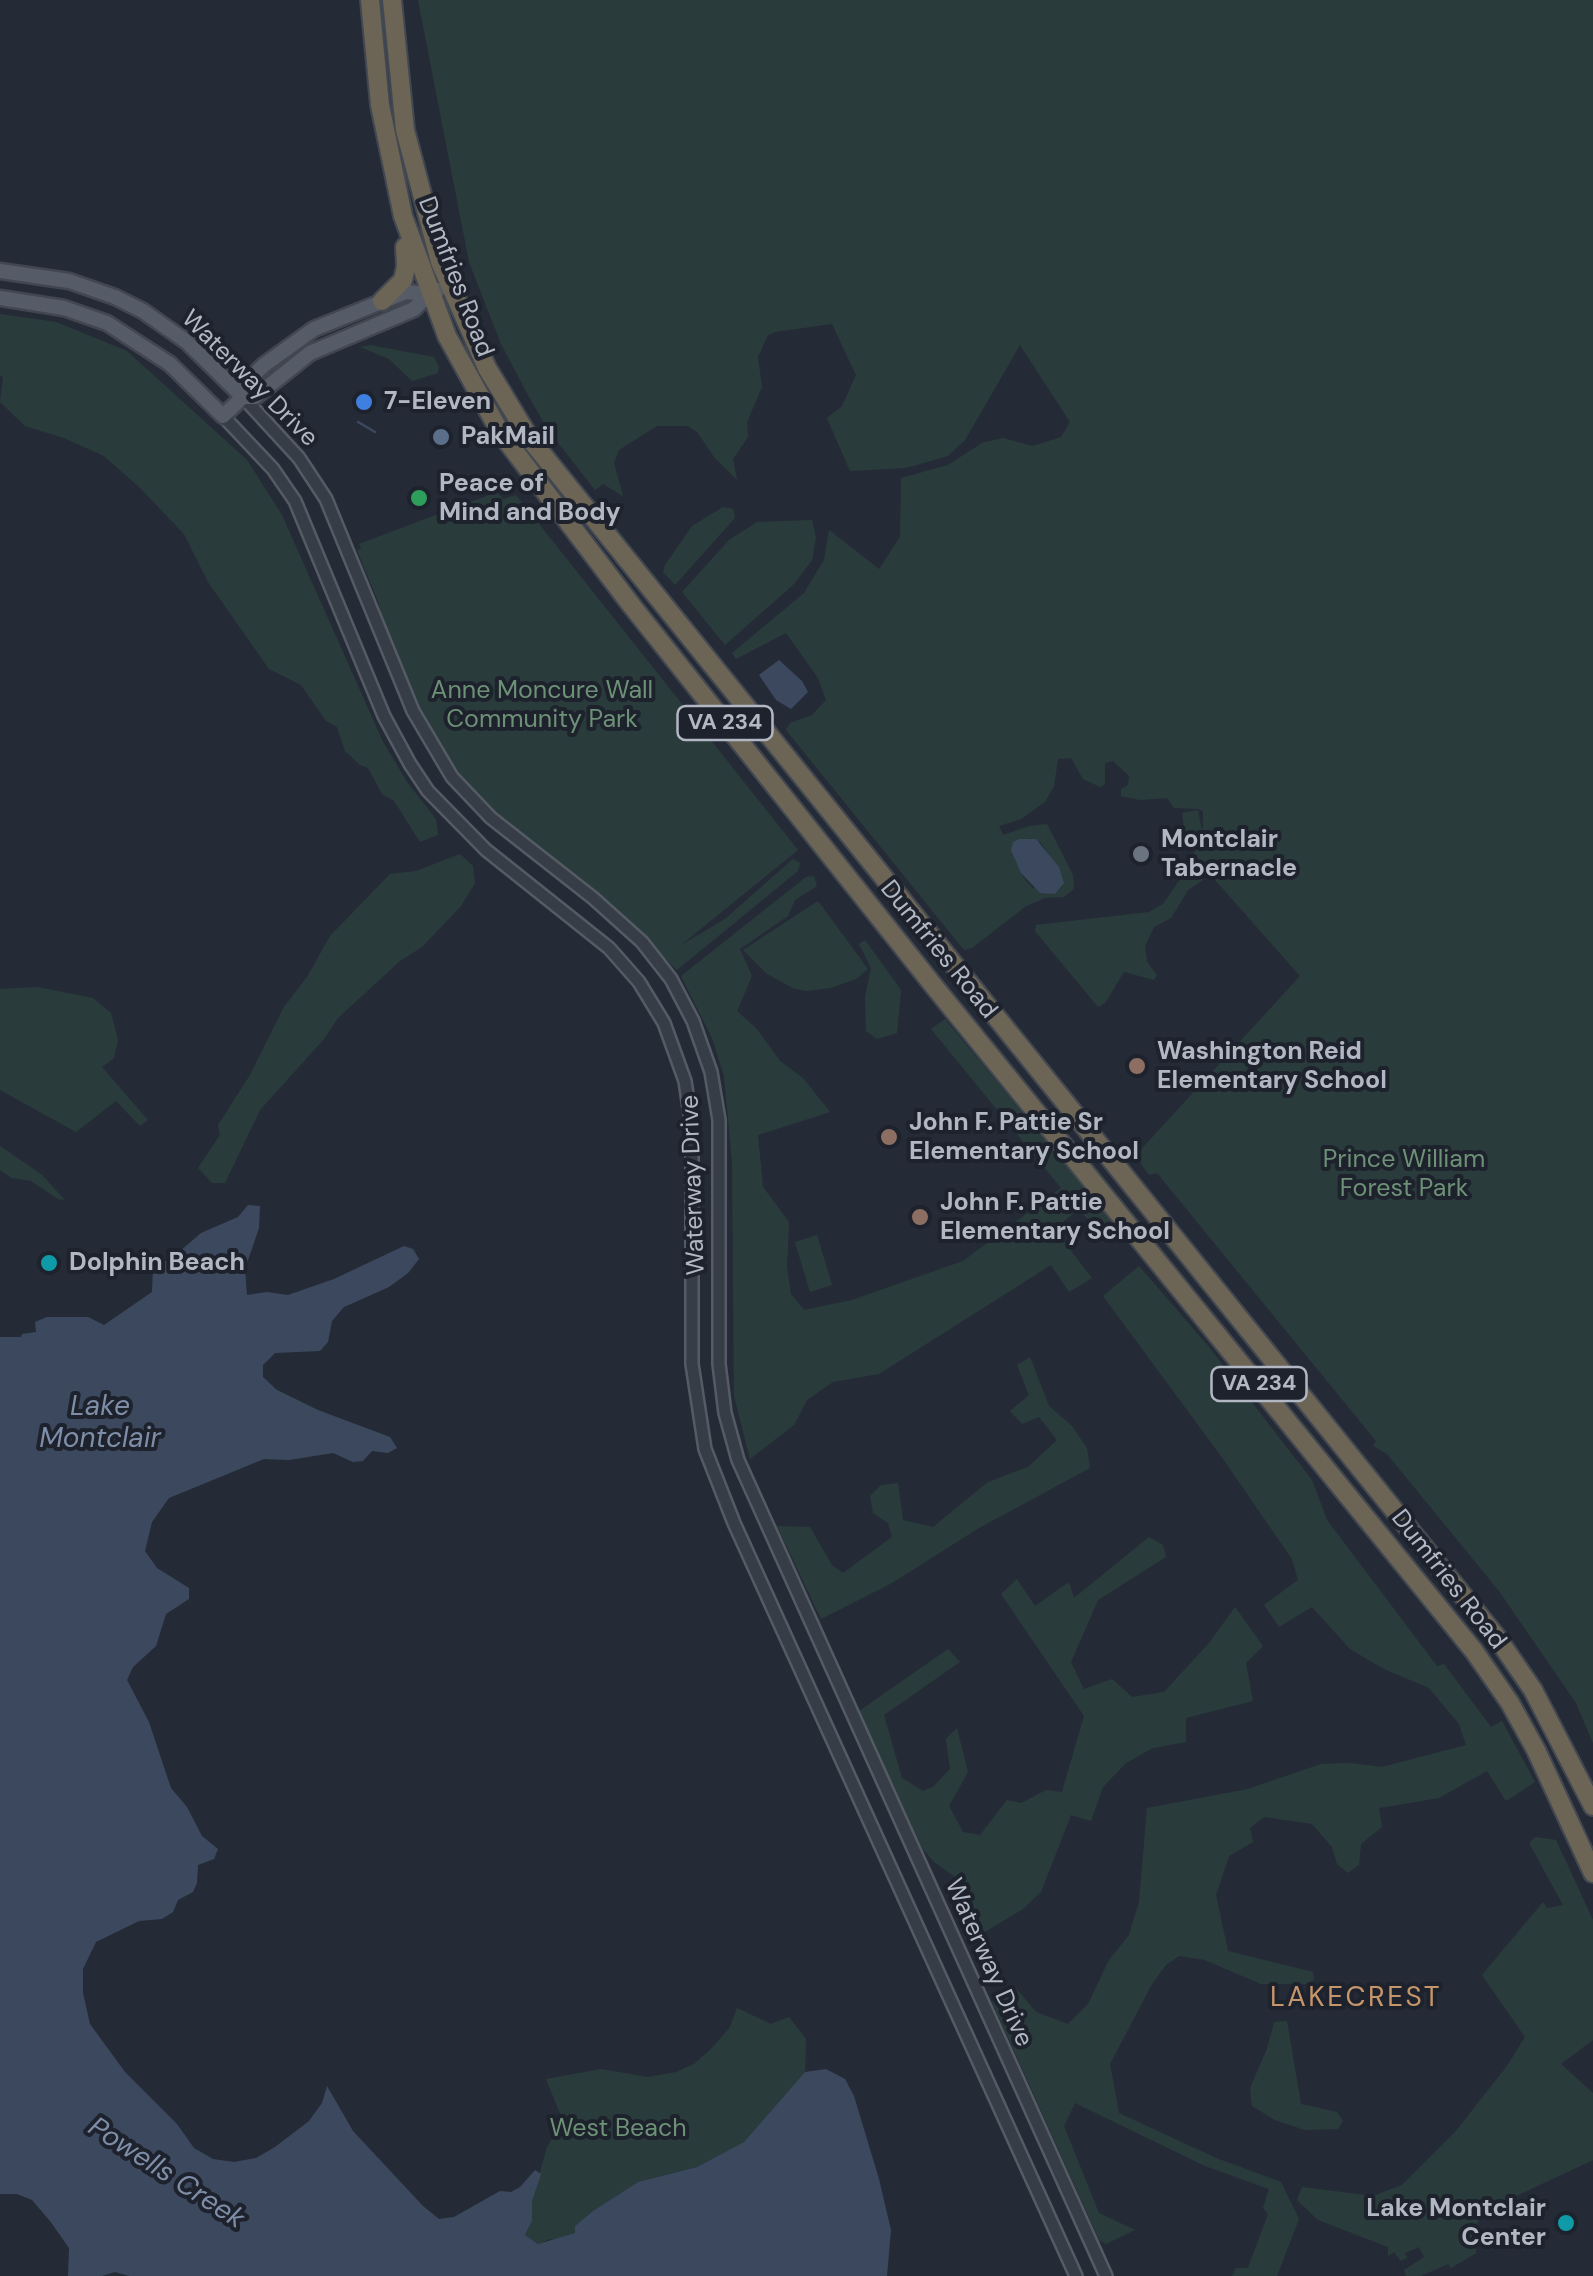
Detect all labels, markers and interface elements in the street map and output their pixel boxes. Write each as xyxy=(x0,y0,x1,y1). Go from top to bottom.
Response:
street label: Dumfries Road xyxy=(411,193,499,361)
street label: Waterway Drive xyxy=(174,304,324,454)
place label: 7-Eleven xyxy=(384,387,491,417)
marker: 7-Eleven xyxy=(353,391,375,413)
place label: PakMail xyxy=(461,422,555,452)
marker: PakMail xyxy=(430,426,452,448)
place label: Peace of Mind and Body xyxy=(439,469,621,528)
marker: Peace of Mind and Body xyxy=(408,487,430,509)
park label: Anne Moncure Wall Community Park xyxy=(431,676,653,735)
road number: VA 234 xyxy=(678,706,772,740)
place label: Montclair Tabernacle xyxy=(1161,825,1297,884)
marker: Montclair Tabernacle xyxy=(1130,843,1152,865)
street label: Dumfries Road xyxy=(873,875,1003,1025)
place label: Washington Reid Elementary School xyxy=(1157,1037,1387,1096)
marker: Washington Reid Elementary School xyxy=(1126,1055,1148,1077)
street label: Waterway Drive xyxy=(676,1094,712,1276)
place label: John F. Pattie Sr Elementary School xyxy=(909,1108,1139,1167)
marker: John F. Pattie Sr Elementary School xyxy=(878,1126,900,1148)
park label: Prince William Forest Park xyxy=(1323,1145,1485,1204)
place label: John F. Pattie Elementary School xyxy=(940,1188,1170,1247)
marker: John F. Pattie Elementary School xyxy=(909,1206,931,1228)
place label: Dolphin Beach xyxy=(69,1248,245,1278)
marker: Dolphin Beach xyxy=(38,1252,60,1274)
road number: VA 234 xyxy=(1212,1367,1306,1401)
water label: Lake Montclair xyxy=(39,1391,161,1457)
street label: Dumfries Road xyxy=(1384,1504,1512,1656)
street label: Waterway Drive xyxy=(938,1874,1038,2052)
district label: LAKECREST xyxy=(1270,1982,1442,2016)
water label: Powells Creek xyxy=(81,2111,251,2237)
park label: West Beach xyxy=(549,2114,687,2144)
place label: Lake Montclair Center xyxy=(1366,2194,1546,2253)
marker: Lake Montclair Center xyxy=(1555,2212,1577,2234)

